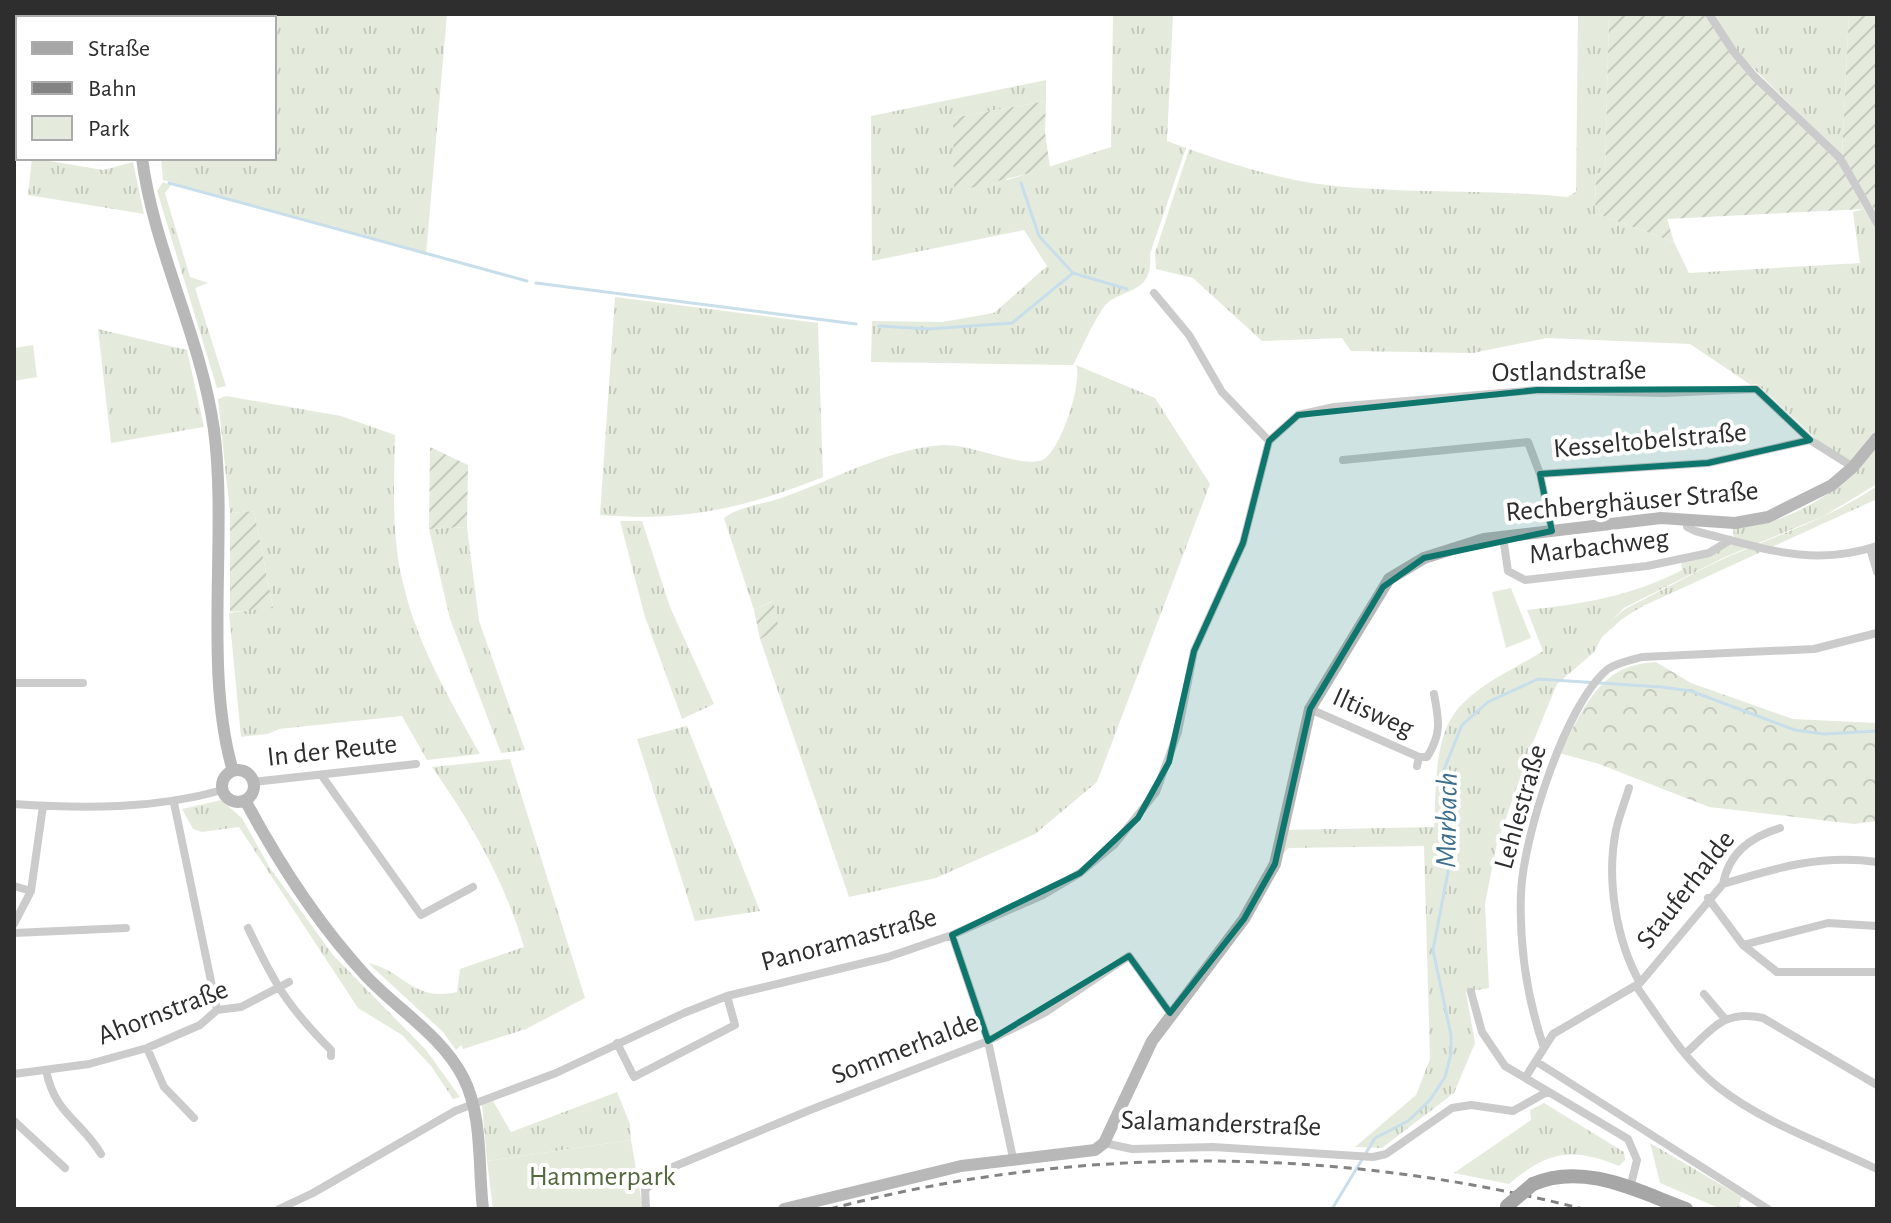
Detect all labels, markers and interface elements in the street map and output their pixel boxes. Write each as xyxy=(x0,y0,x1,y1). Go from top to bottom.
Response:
legend xyxy=(16,16,276,160)
text: Straße xyxy=(88,37,150,61)
text: Bahn xyxy=(88,77,137,101)
text: Park xyxy=(88,117,129,141)
street label: Ostlandstraße xyxy=(1491,357,1647,387)
street label: Kesseltobelstraße xyxy=(1552,419,1748,463)
street label: Rechberghäuser Straße xyxy=(1504,477,1760,527)
street label: Marbachweg xyxy=(1528,525,1671,569)
street label: Iltisweg xyxy=(1328,683,1418,743)
street label: In der Reute xyxy=(266,730,398,772)
street label: Lehlestraße xyxy=(1490,742,1552,872)
water label: Marbach xyxy=(1431,772,1463,868)
street label: Stauferhalde xyxy=(1632,826,1740,954)
street label: Panoramastraße xyxy=(758,903,940,977)
street label: Ahornstraße xyxy=(94,975,232,1051)
street label: Sommerhalde xyxy=(828,1008,982,1090)
street label: Salamanderstraße xyxy=(1120,1107,1322,1141)
park label: Hammerpark xyxy=(529,1163,675,1191)

